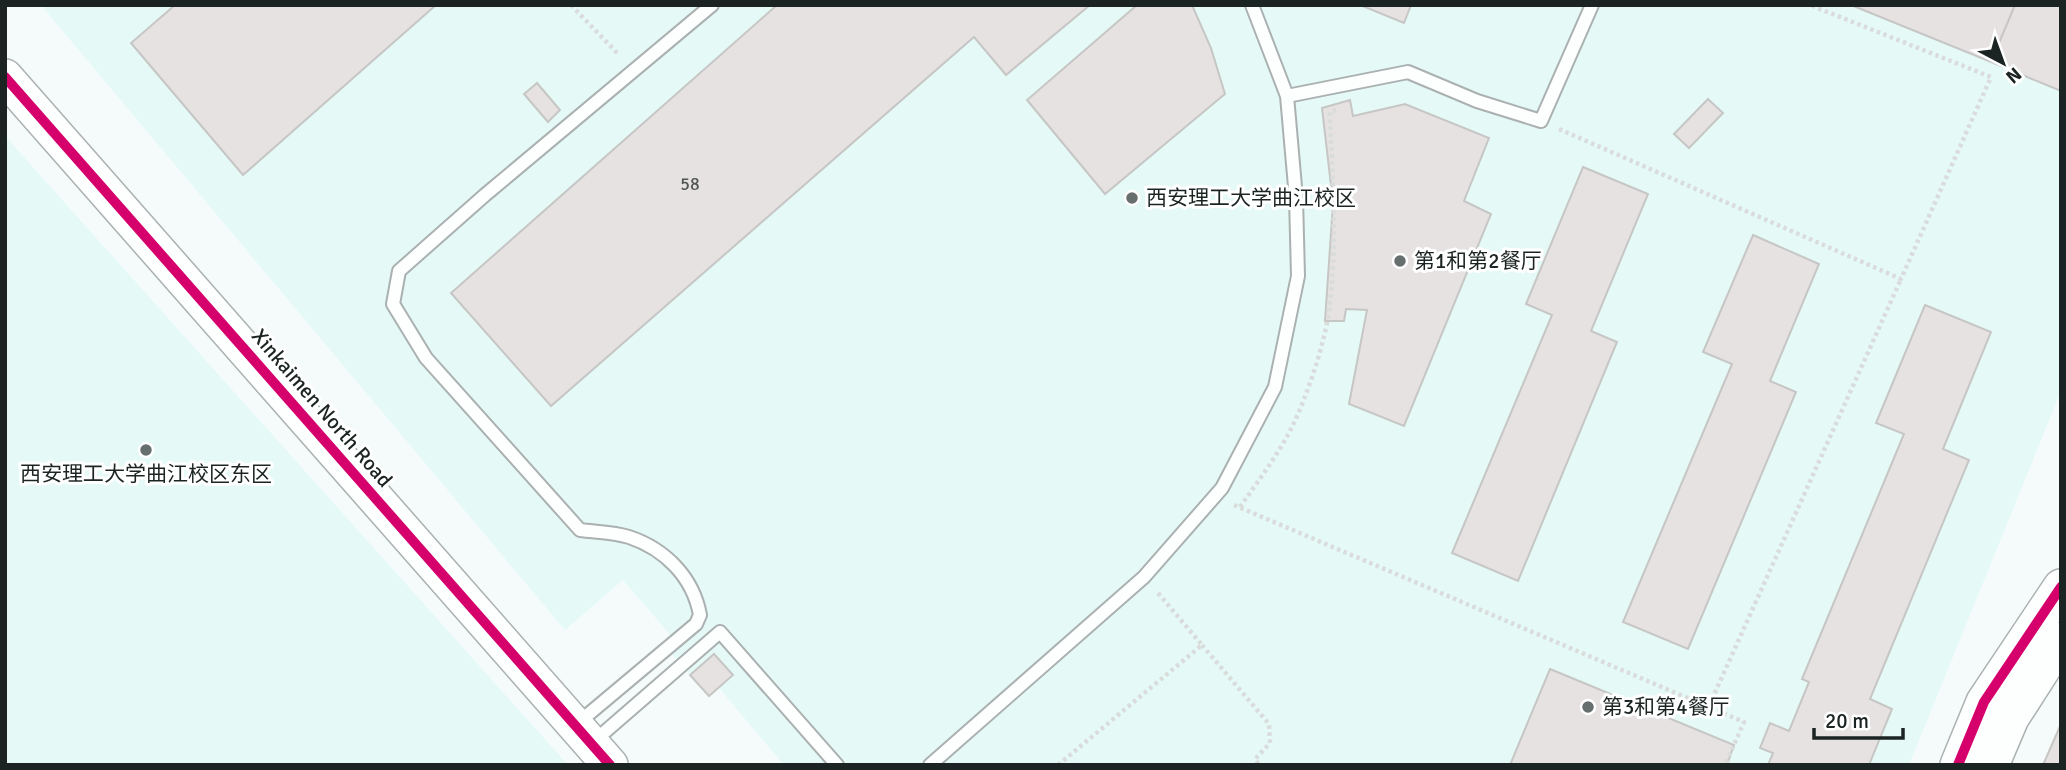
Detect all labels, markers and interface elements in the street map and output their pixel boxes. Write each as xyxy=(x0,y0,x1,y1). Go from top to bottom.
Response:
north arrow xyxy=(1968,28,2038,98)
text: N xyxy=(2001,62,2026,88)
house number: 58 xyxy=(680,173,700,195)
place label: 西安理工大学曲江校区 xyxy=(1146,185,1356,211)
marker: 西安理工大学曲江校区 xyxy=(1124,190,1140,206)
place label: 第1和第2餐厅 xyxy=(1414,248,1542,274)
marker: 第1和第2餐厅 xyxy=(1392,253,1408,269)
street label: Xinkaimen North Road xyxy=(246,323,398,493)
marker: 西安理工大学曲江校区东区 xyxy=(138,442,154,458)
place label: 西安理工大学曲江校区东区 xyxy=(20,461,272,487)
place label: 第3和第4餐厅 xyxy=(1602,694,1730,720)
scale bar xyxy=(1814,696,1903,740)
marker: 第3和第4餐厅 xyxy=(1580,699,1596,715)
text: 20 m xyxy=(1825,708,1869,734)

